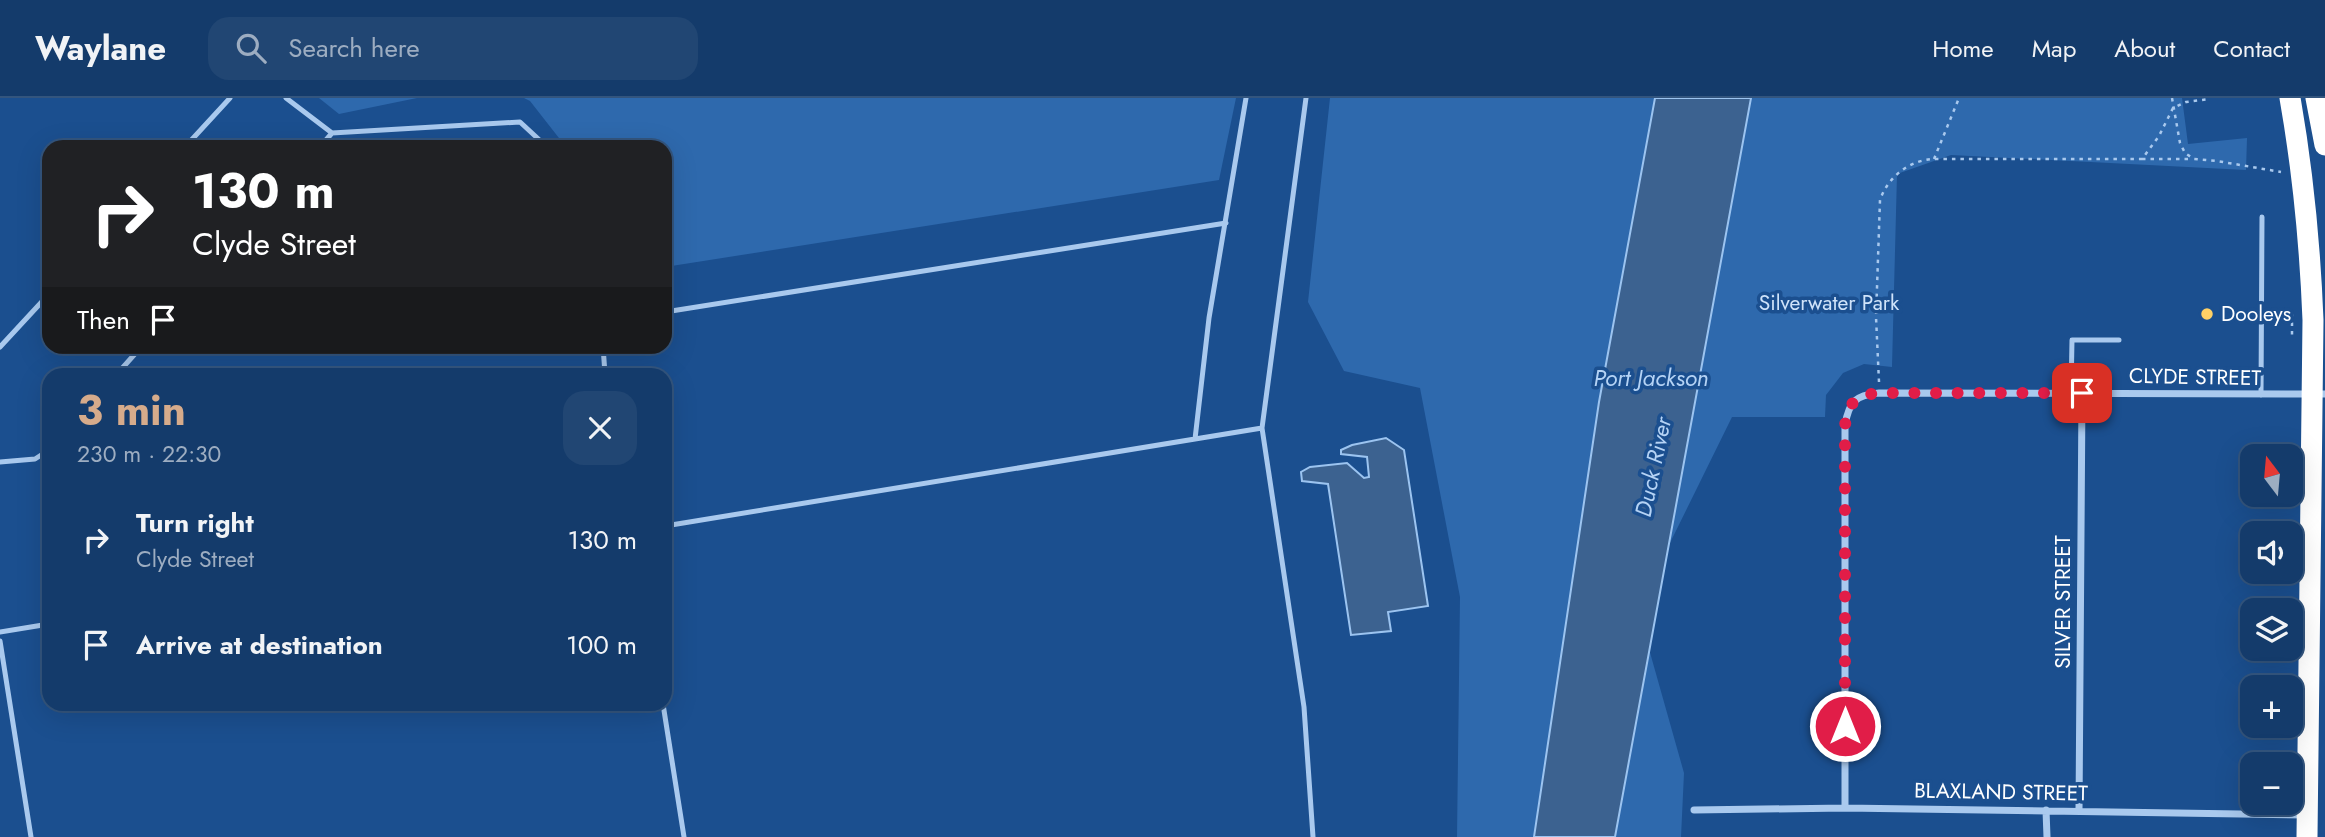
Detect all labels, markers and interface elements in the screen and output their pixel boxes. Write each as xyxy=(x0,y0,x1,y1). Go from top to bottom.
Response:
search box xyxy=(208,17,698,80)
text: Waylane xyxy=(35,25,166,72)
icon: search xyxy=(232,29,270,67)
text: Search here xyxy=(288,29,420,67)
text: Home xyxy=(1932,31,1994,66)
text: Map xyxy=(2032,31,2076,66)
text: About xyxy=(2114,31,2175,66)
text: Contact xyxy=(2213,31,2290,66)
text: 130 m xyxy=(192,156,335,226)
icon: right xyxy=(77,168,168,259)
text: Clyde Street xyxy=(192,221,356,267)
park label: Silverwater Park xyxy=(1759,288,1900,318)
place label: Dooleys xyxy=(2221,299,2291,329)
text: Then xyxy=(77,301,130,339)
icon: arrive xyxy=(144,301,182,339)
marker: Dooleys xyxy=(2199,306,2215,322)
water label: Port Jackson xyxy=(1593,361,1709,395)
street label: CLYDE STREET xyxy=(2129,361,2262,393)
pin xyxy=(2052,363,2112,423)
icon: arrive xyxy=(2063,374,2101,412)
text: 3 min xyxy=(77,380,186,441)
button: close xyxy=(563,391,637,465)
water label: Duck River xyxy=(1626,413,1680,520)
text: 230 m · 22:30 xyxy=(77,437,221,471)
north arrow xyxy=(2240,444,2303,508)
map controls xyxy=(2240,444,2303,815)
text: Turn right xyxy=(136,504,254,542)
icon: right xyxy=(77,521,115,559)
text: 130 m xyxy=(567,521,637,559)
button: sound xyxy=(2240,521,2303,584)
street label: SILVER STREET xyxy=(2048,535,2078,669)
text: Clyde Street xyxy=(136,542,254,576)
button: layers xyxy=(2240,598,2303,661)
icon: arrive xyxy=(77,626,115,664)
text: Arrive at destination xyxy=(136,626,383,664)
text: 100 m xyxy=(566,626,637,664)
button: + xyxy=(2240,675,2303,738)
position arrow xyxy=(1808,689,1882,763)
button: − xyxy=(2240,752,2303,815)
street label: BLAXLAND STREET xyxy=(1914,775,2088,809)

